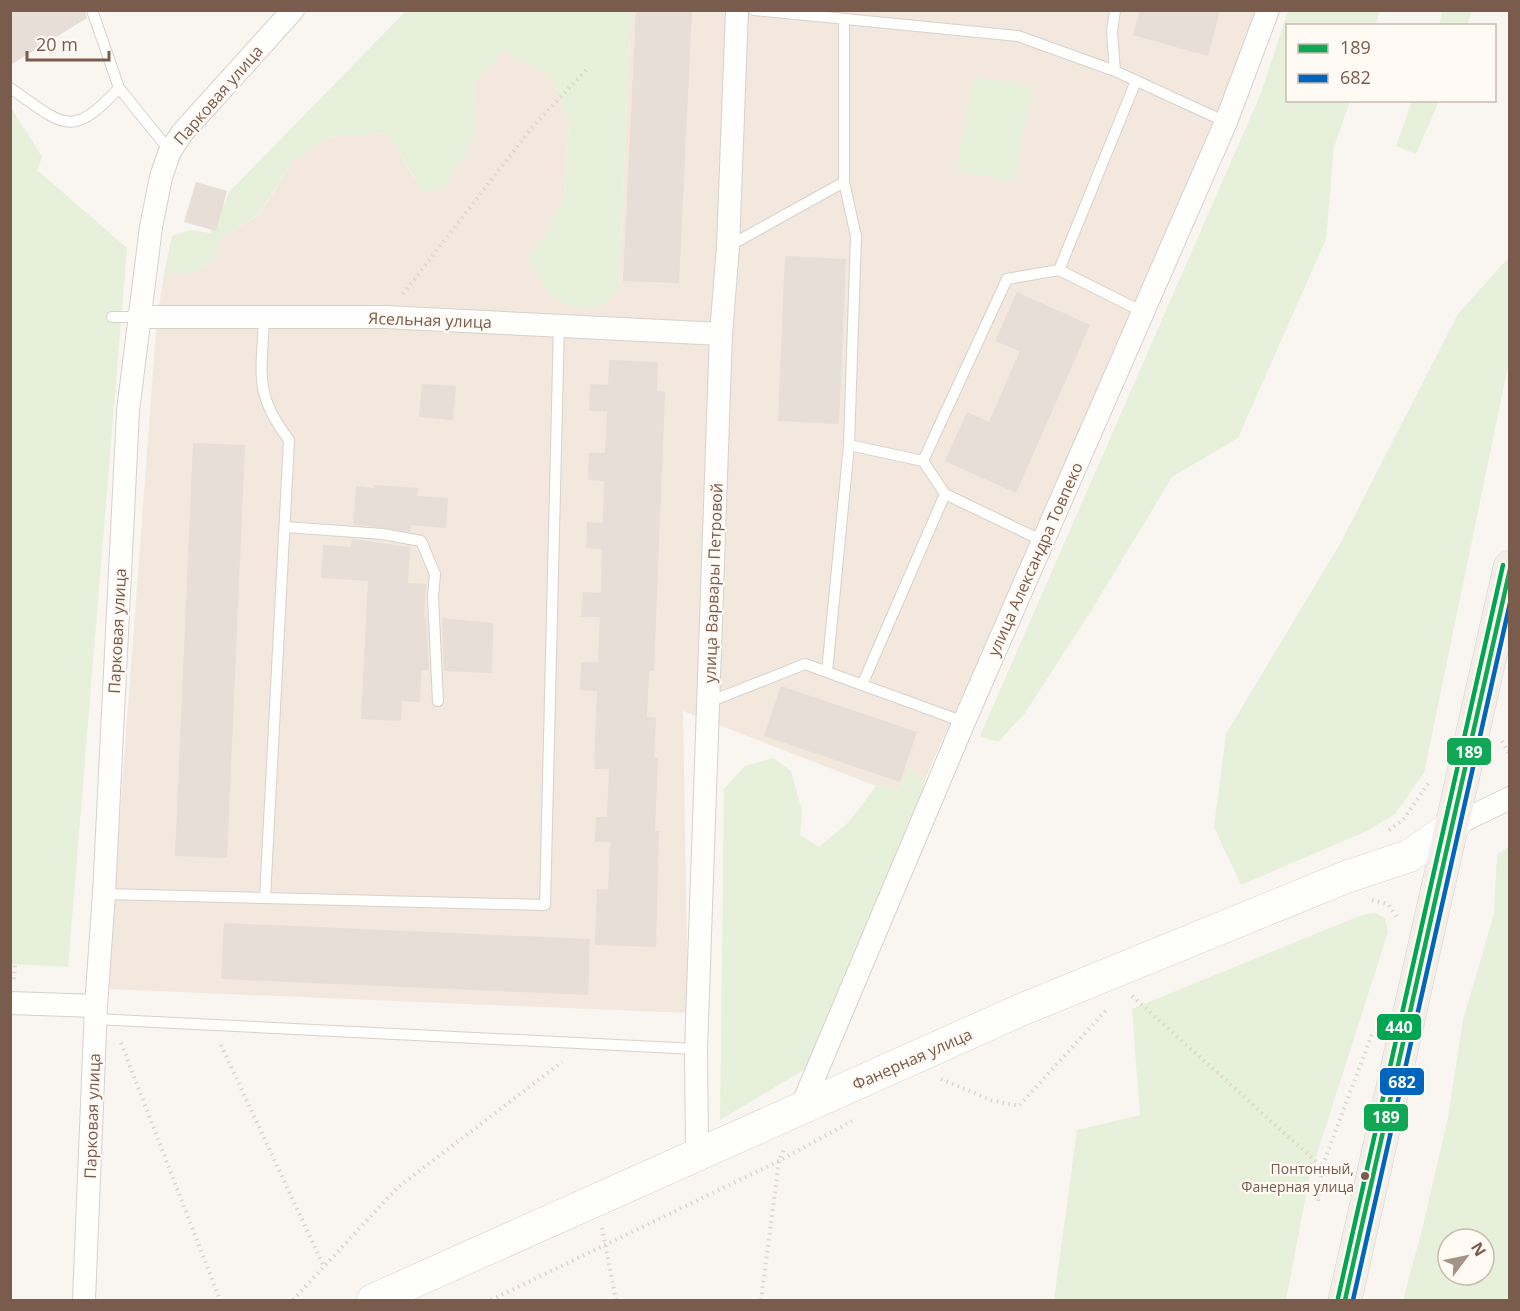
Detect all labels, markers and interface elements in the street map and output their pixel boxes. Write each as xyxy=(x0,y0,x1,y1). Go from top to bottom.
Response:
scale bar xyxy=(27,24,110,62)
legend xyxy=(1286,24,1496,102)
text: 20 m xyxy=(36,32,78,56)
text: 189 xyxy=(1340,35,1371,59)
street label: Парковая улица xyxy=(169,40,267,150)
text: 682 xyxy=(1340,65,1371,89)
street label: Ясельная улица xyxy=(368,307,492,333)
street label: улица Александра Товпеко xyxy=(982,459,1088,659)
street label: улица Варвары Петровой xyxy=(699,483,727,683)
street label: Парковая улица xyxy=(103,568,131,694)
line badge: 189 xyxy=(1446,737,1492,766)
text: 189 xyxy=(1455,741,1483,763)
line badge: 440 xyxy=(1376,1013,1422,1041)
text: 440 xyxy=(1385,1016,1413,1038)
street label: Фанерная улица xyxy=(849,1023,975,1095)
street label: Парковая улица xyxy=(79,1053,105,1179)
line badge: 682 xyxy=(1379,1067,1425,1096)
text: 682 xyxy=(1388,1071,1416,1093)
line badge: 189 xyxy=(1363,1103,1409,1132)
text: 189 xyxy=(1372,1106,1400,1128)
place label: Понтонный, Фанерная улица xyxy=(1241,1159,1354,1196)
marker: Понтонный, Фанерная улица xyxy=(1359,1170,1371,1182)
north arrow xyxy=(1436,1227,1496,1287)
text: N xyxy=(1466,1238,1491,1260)

